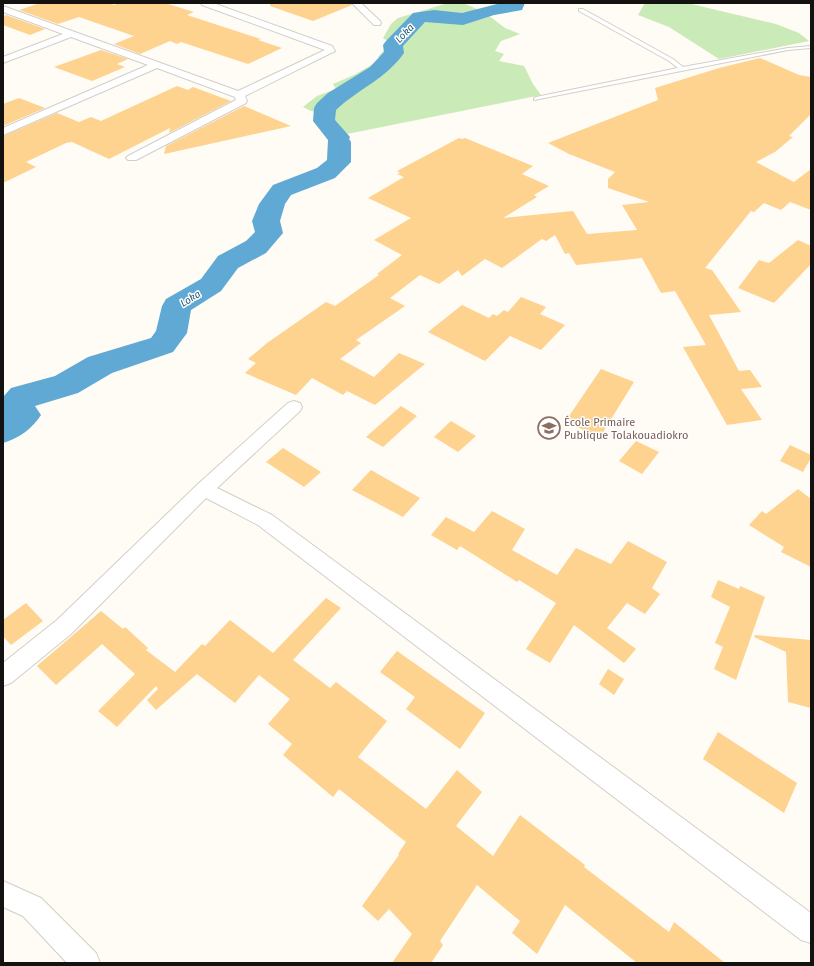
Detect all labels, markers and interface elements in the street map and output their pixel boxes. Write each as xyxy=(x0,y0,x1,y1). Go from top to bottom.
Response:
water label: Loka xyxy=(393,22,417,46)
water label: Loka xyxy=(178,288,203,310)
school or university icon: École Primaire Publique Tolakouadiokro xyxy=(536,415,562,441)
place label: École Primaire Publique Tolakouadiokro xyxy=(564,415,688,442)

